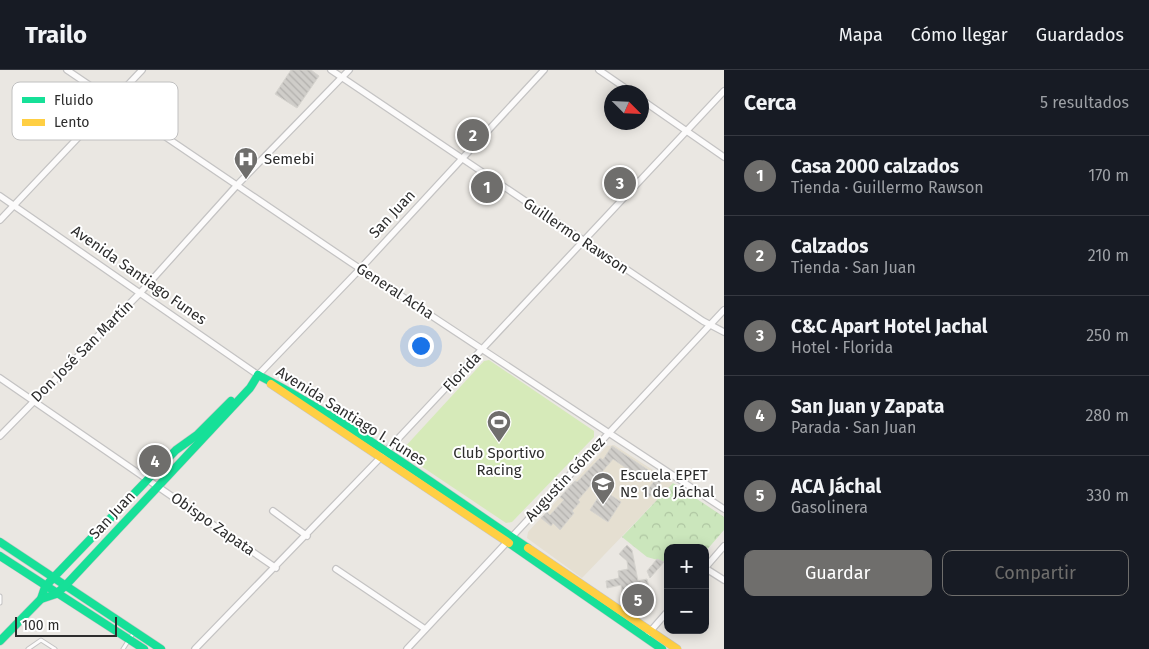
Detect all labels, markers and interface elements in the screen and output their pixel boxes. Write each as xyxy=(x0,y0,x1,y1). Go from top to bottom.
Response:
text: Trailo xyxy=(25,21,87,49)
text: Mapa xyxy=(839,24,883,46)
text: Cómo llegar xyxy=(911,24,1008,46)
text: Guardados xyxy=(1036,24,1124,46)
legend xyxy=(12,82,178,140)
north arrow xyxy=(604,85,649,130)
text: Cerca xyxy=(744,90,796,116)
text: Fluido xyxy=(54,92,93,109)
text: 5 resultados xyxy=(1040,93,1129,112)
text: Lento xyxy=(54,114,89,131)
pin: 2 xyxy=(457,116,489,154)
hospital icon: Semebi xyxy=(233,146,259,180)
place label: Semebi xyxy=(264,150,315,168)
text: Casa 2000 calzados xyxy=(791,155,959,178)
pin: 3 xyxy=(604,164,636,202)
text: 1 xyxy=(756,166,764,185)
text: 170 m xyxy=(1088,166,1129,185)
pin: 1 xyxy=(471,168,503,206)
text: Tienda · Guillermo Rawson xyxy=(791,178,984,197)
street label: San Juan xyxy=(365,186,419,242)
street label: Guillermo Rawson xyxy=(520,194,632,278)
street label: Avenida Santiago Funes xyxy=(68,222,210,328)
text: Calzados xyxy=(791,235,868,258)
text: 2 xyxy=(756,246,764,265)
text: 210 m xyxy=(1088,246,1129,265)
text: Tienda · San Juan xyxy=(791,258,916,277)
street label: General Acha xyxy=(353,259,437,323)
street label: Don José San Martín xyxy=(27,296,137,406)
text: C&C Apart Hotel Jachal xyxy=(791,315,987,338)
text: 3 xyxy=(756,326,764,345)
text: 250 m xyxy=(1086,326,1129,345)
your location xyxy=(408,333,434,359)
text: Hotel · Florida xyxy=(791,338,893,357)
street label: Florida xyxy=(439,349,485,395)
street label: Avenida Santiago I. Funes xyxy=(273,363,429,469)
text: San Juan y Zapata xyxy=(791,395,944,418)
text: 4 xyxy=(755,406,765,425)
text: 280 m xyxy=(1085,406,1129,425)
sports icon: Club Sportivo Racing xyxy=(486,409,512,443)
text: Parada · San Juan xyxy=(791,418,916,437)
street label: Augustin Gómez xyxy=(521,433,609,525)
pin: 4 xyxy=(139,442,171,480)
place label: Club Sportivo Racing xyxy=(453,444,545,479)
place label: Escuela EPET Nº 1 de Jáchal xyxy=(620,466,715,501)
school or university icon: Escuela EPET Nº 1 de Jáchal xyxy=(590,471,616,505)
text: ACA Jáchal xyxy=(791,475,881,498)
text: 5 xyxy=(756,486,764,505)
text: 330 m xyxy=(1086,486,1129,505)
street label: San Juan xyxy=(85,487,139,543)
street label: Obispo Zapata xyxy=(168,488,258,560)
text: Gasolinera xyxy=(791,498,868,517)
map controls xyxy=(664,544,709,634)
button: + xyxy=(664,544,709,589)
button: Guardar xyxy=(744,550,932,596)
button: Compartir xyxy=(942,550,1129,596)
pin: 5 xyxy=(622,581,654,619)
button: − xyxy=(664,589,709,634)
scale bar xyxy=(15,614,118,637)
text: 100 m xyxy=(22,617,59,634)

